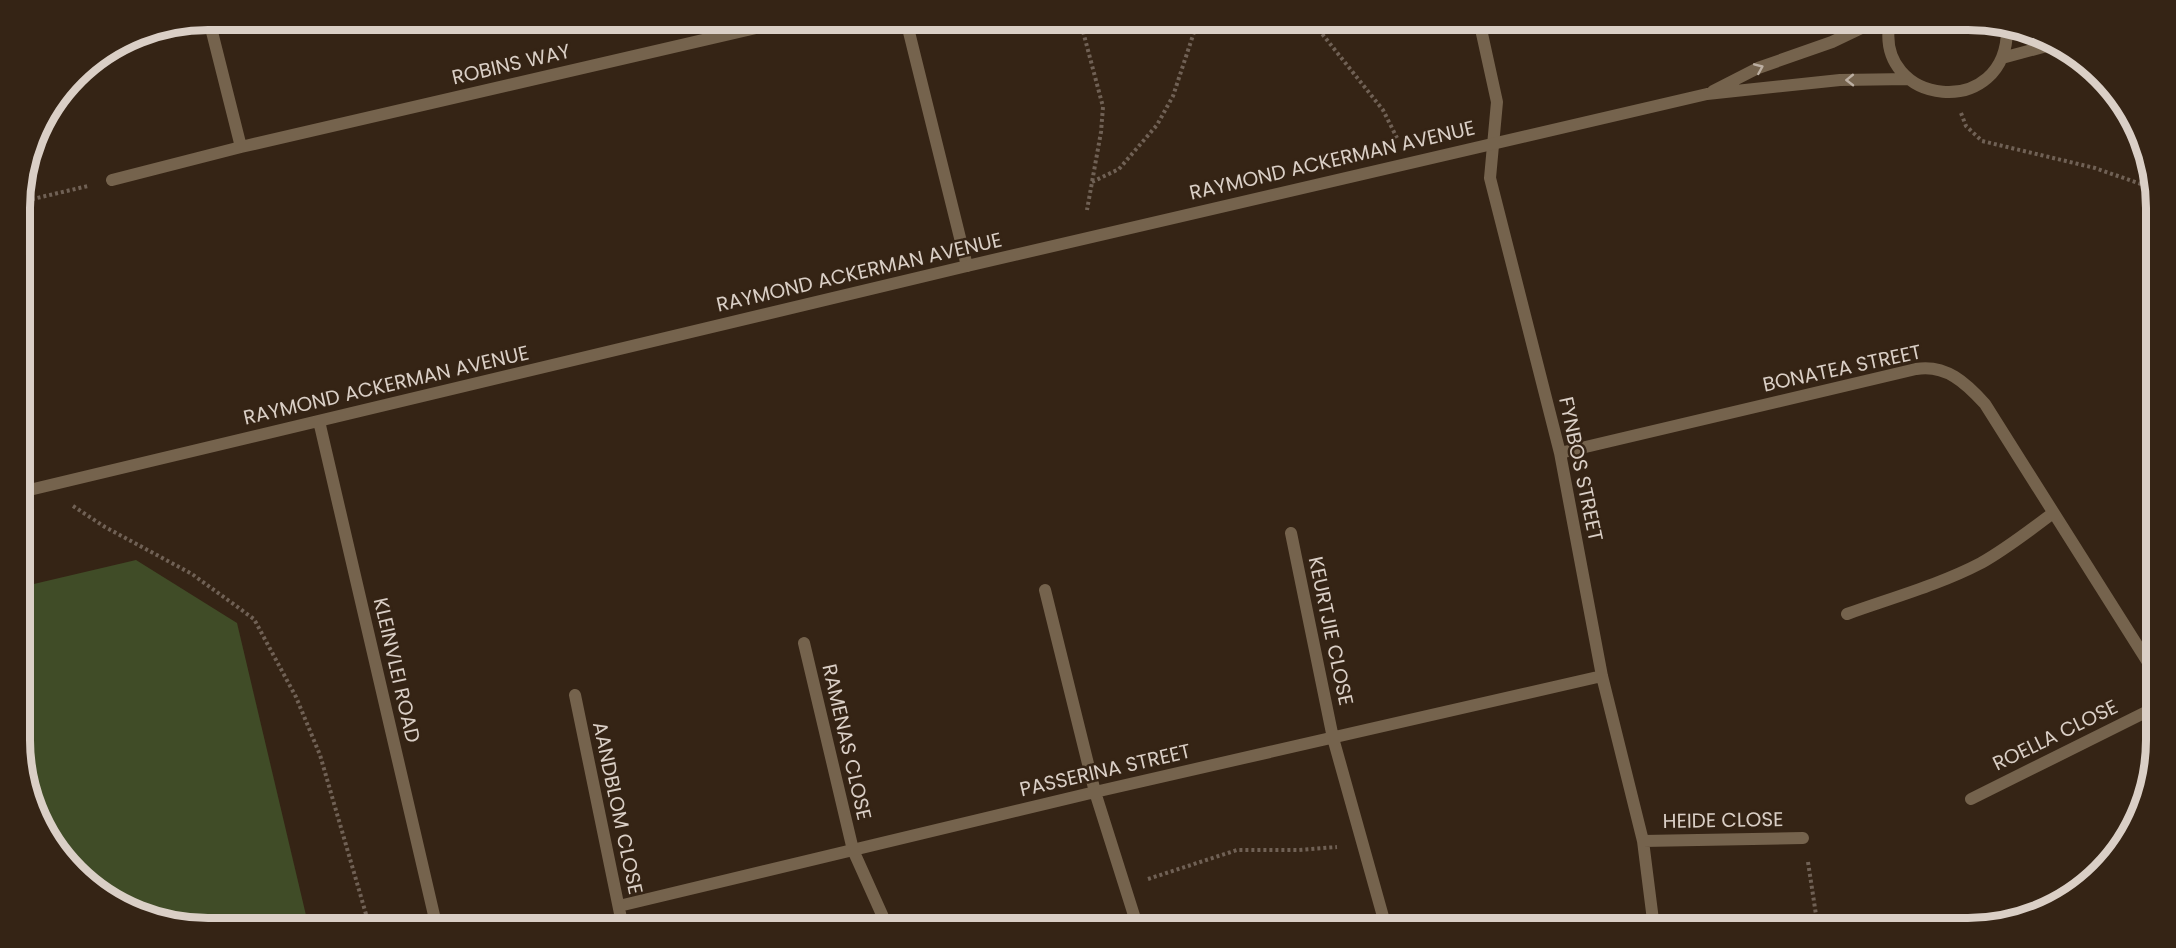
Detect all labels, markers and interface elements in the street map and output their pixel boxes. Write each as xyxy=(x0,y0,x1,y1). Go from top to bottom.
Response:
street label: ROBINS WAY xyxy=(449,37,573,91)
one-way arrow xyxy=(1753,64,1764,76)
one-way arrow xyxy=(1846,74,1855,86)
street label: RAYMOND ACKERMAN AVENUE xyxy=(1186,113,1478,207)
street label: RAYMOND ACKERMAN AVENUE xyxy=(713,225,1005,319)
street label: BONATEA STREET xyxy=(1760,337,1924,398)
street label: RAYMOND ACKERMAN AVENUE xyxy=(240,338,532,432)
street label: FYNBOS STREET xyxy=(1552,394,1610,544)
street label: KEURTJIE CLOSE xyxy=(1302,554,1360,708)
street label: KLEINVLEI ROAD xyxy=(367,595,427,745)
street label: RAMENAS CLOSE xyxy=(815,661,879,823)
street label: ROELLA CLOSE xyxy=(1988,693,2122,777)
street label: AANDBLOM CLOSE xyxy=(586,719,650,897)
street label: PASSERINA STREET xyxy=(1017,737,1193,803)
street label: HEIDE CLOSE xyxy=(1662,805,1784,835)

